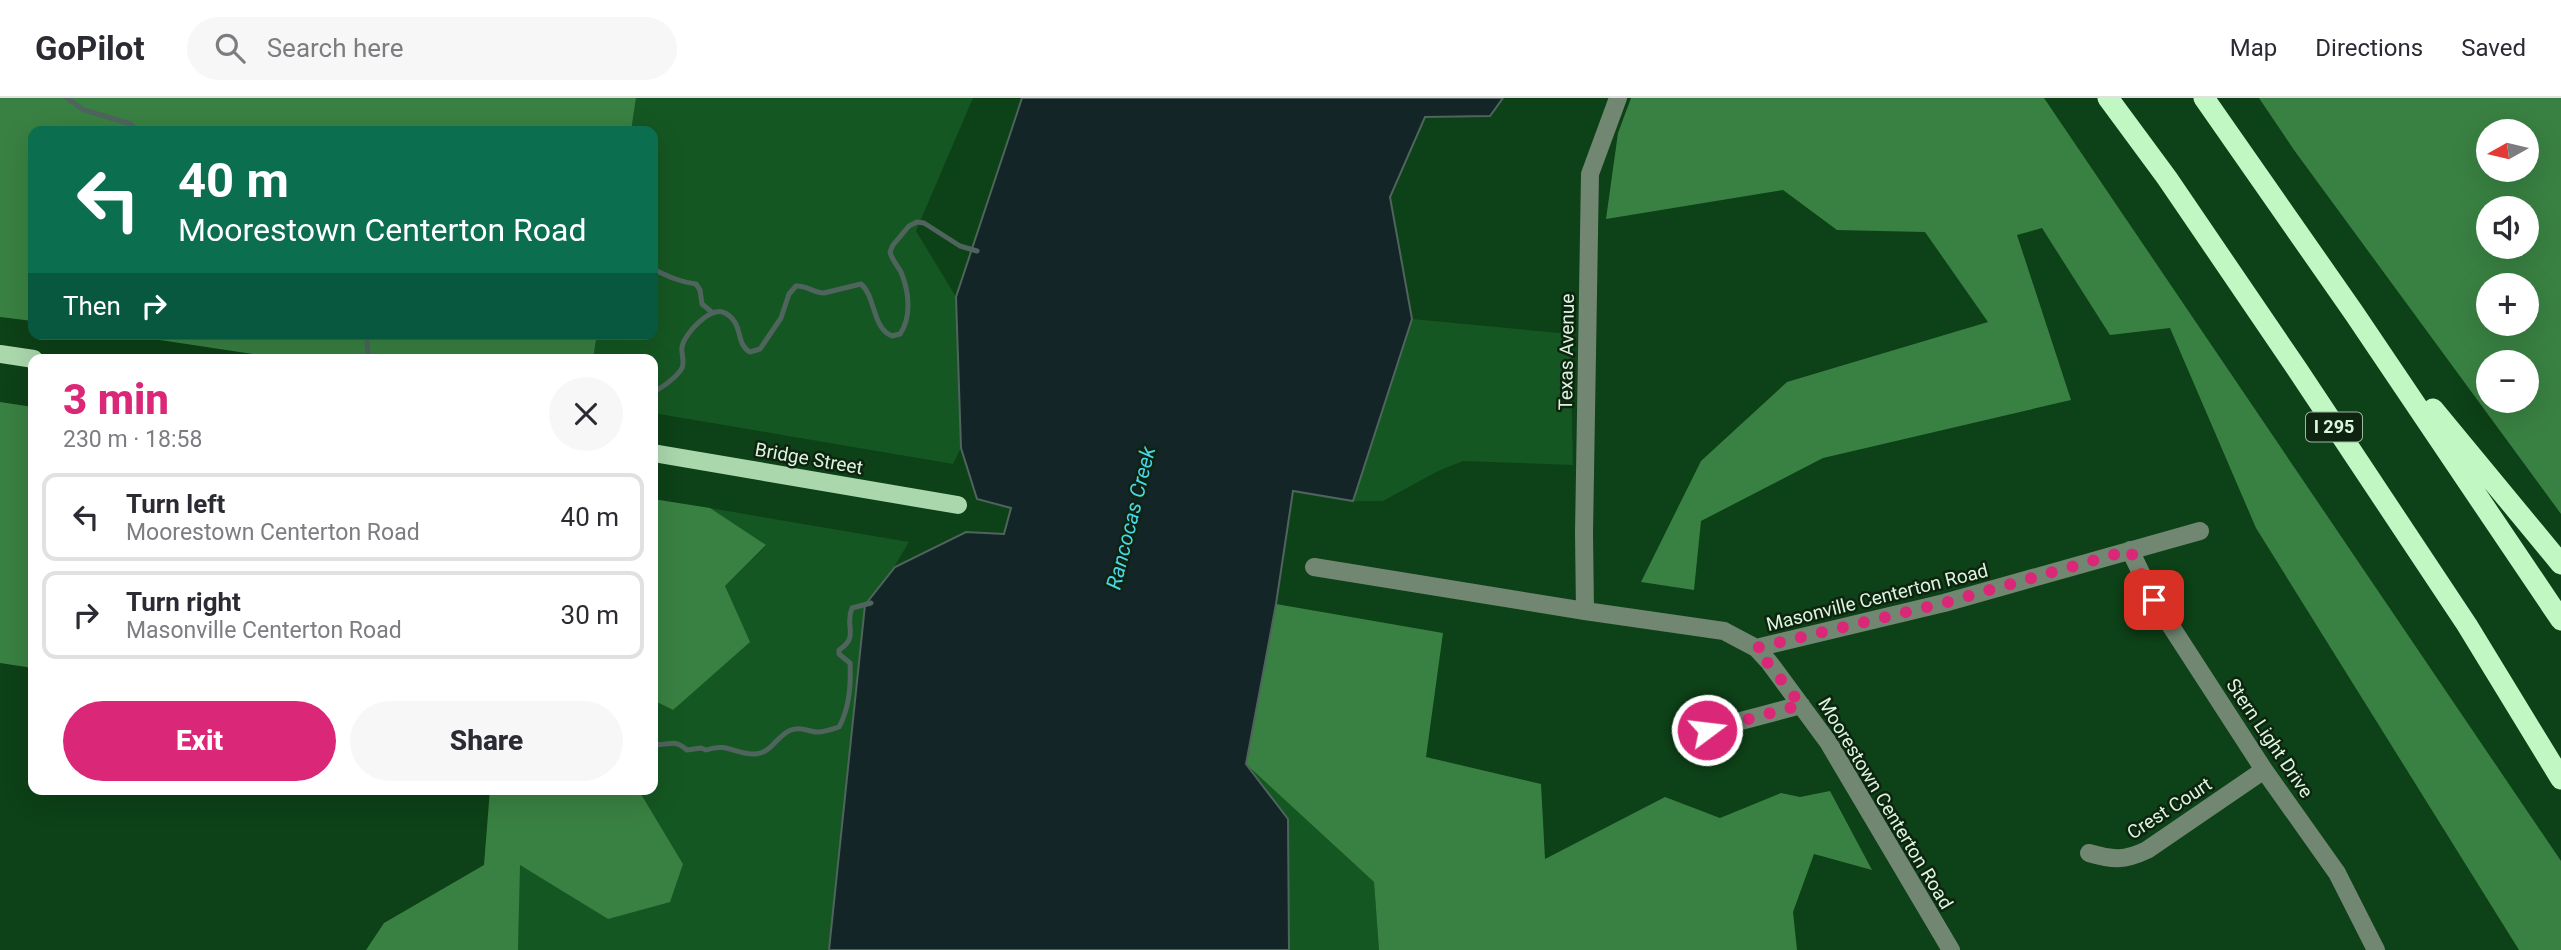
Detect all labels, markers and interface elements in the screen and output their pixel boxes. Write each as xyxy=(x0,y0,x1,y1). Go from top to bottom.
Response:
search box xyxy=(187,17,677,80)
text: GoPilot xyxy=(35,29,145,68)
icon: search xyxy=(211,29,249,67)
text: Search here xyxy=(267,33,403,63)
text: Map xyxy=(2230,34,2277,62)
text: Directions xyxy=(2315,34,2423,62)
text: Saved xyxy=(2461,34,2526,62)
north arrow xyxy=(2476,119,2539,182)
map controls xyxy=(2476,119,2539,413)
text: 40 m xyxy=(178,152,289,209)
icon: left xyxy=(63,154,154,245)
button: sound xyxy=(2476,196,2539,259)
text: Moorestown Centerton Road xyxy=(178,211,587,249)
button: + xyxy=(2476,273,2539,336)
icon: right xyxy=(135,287,173,325)
text: Then xyxy=(63,291,121,321)
street label: Texas Avenue xyxy=(1554,293,1579,411)
button: − xyxy=(2476,350,2539,413)
text: 3 min xyxy=(63,375,169,424)
button: close xyxy=(549,377,623,451)
road number: I 295 xyxy=(2306,412,2362,442)
text: 230 m · 18:58 xyxy=(63,426,202,453)
street label: Bridge Street xyxy=(753,438,865,479)
water label: Rancocas Creek xyxy=(1102,443,1161,592)
text: Turn left xyxy=(126,489,225,519)
icon: left xyxy=(67,498,105,536)
text: 40 m xyxy=(561,502,619,532)
text: Moorestown Centerton Road xyxy=(126,519,420,546)
street label: Masonville Centerton Road xyxy=(1764,559,1990,636)
pin xyxy=(2124,570,2184,630)
icon: arrive xyxy=(2135,581,2173,619)
text: Turn right xyxy=(126,587,241,617)
icon: right xyxy=(67,596,105,634)
text: 30 m xyxy=(561,600,619,630)
text: Masonville Centerton Road xyxy=(126,617,402,644)
street label: Stern Light Drive xyxy=(2221,674,2318,802)
position arrow xyxy=(1670,693,1744,767)
street label: Moorestown Centerton Road xyxy=(1813,693,1958,913)
button: Exit xyxy=(63,701,336,781)
button: Share xyxy=(350,701,623,781)
street label: Crest Court xyxy=(2123,773,2216,844)

